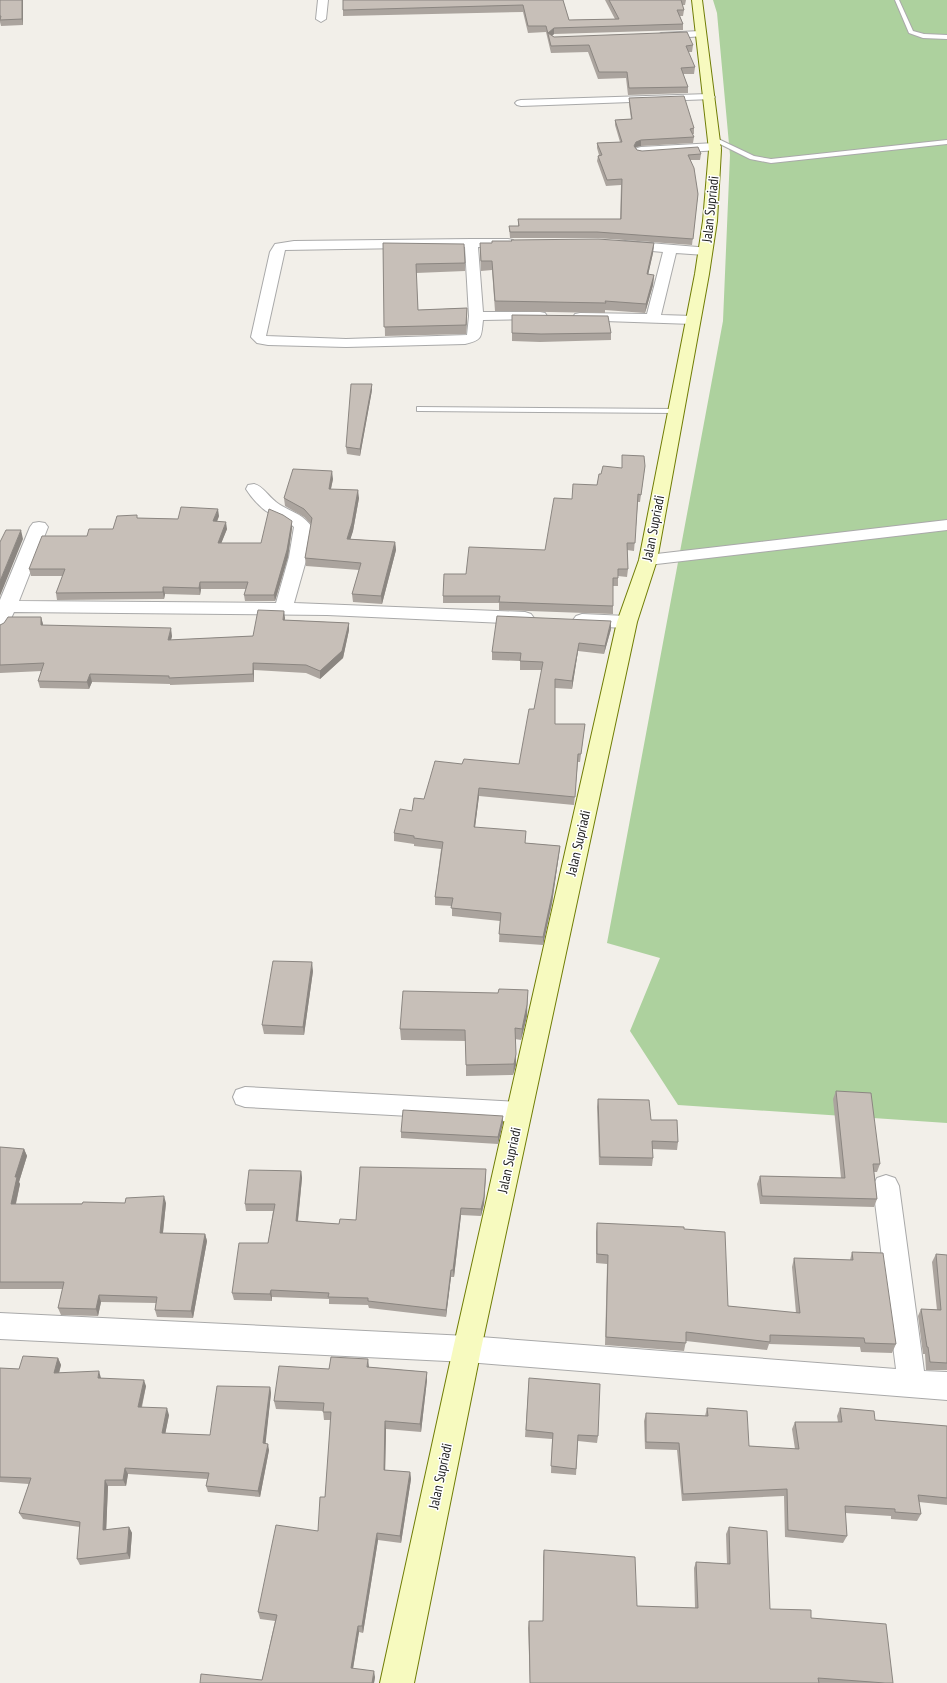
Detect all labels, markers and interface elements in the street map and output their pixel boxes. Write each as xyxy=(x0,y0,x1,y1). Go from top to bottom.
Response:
street label: Jalan Supriadi xyxy=(697,175,722,244)
street label: Jalan Supriadi xyxy=(638,494,668,563)
street label: Jalan Supriadi xyxy=(562,808,594,878)
street label: Jalan Supriadi xyxy=(493,1126,525,1195)
street label: Jalan Supriadi xyxy=(424,1442,456,1511)

